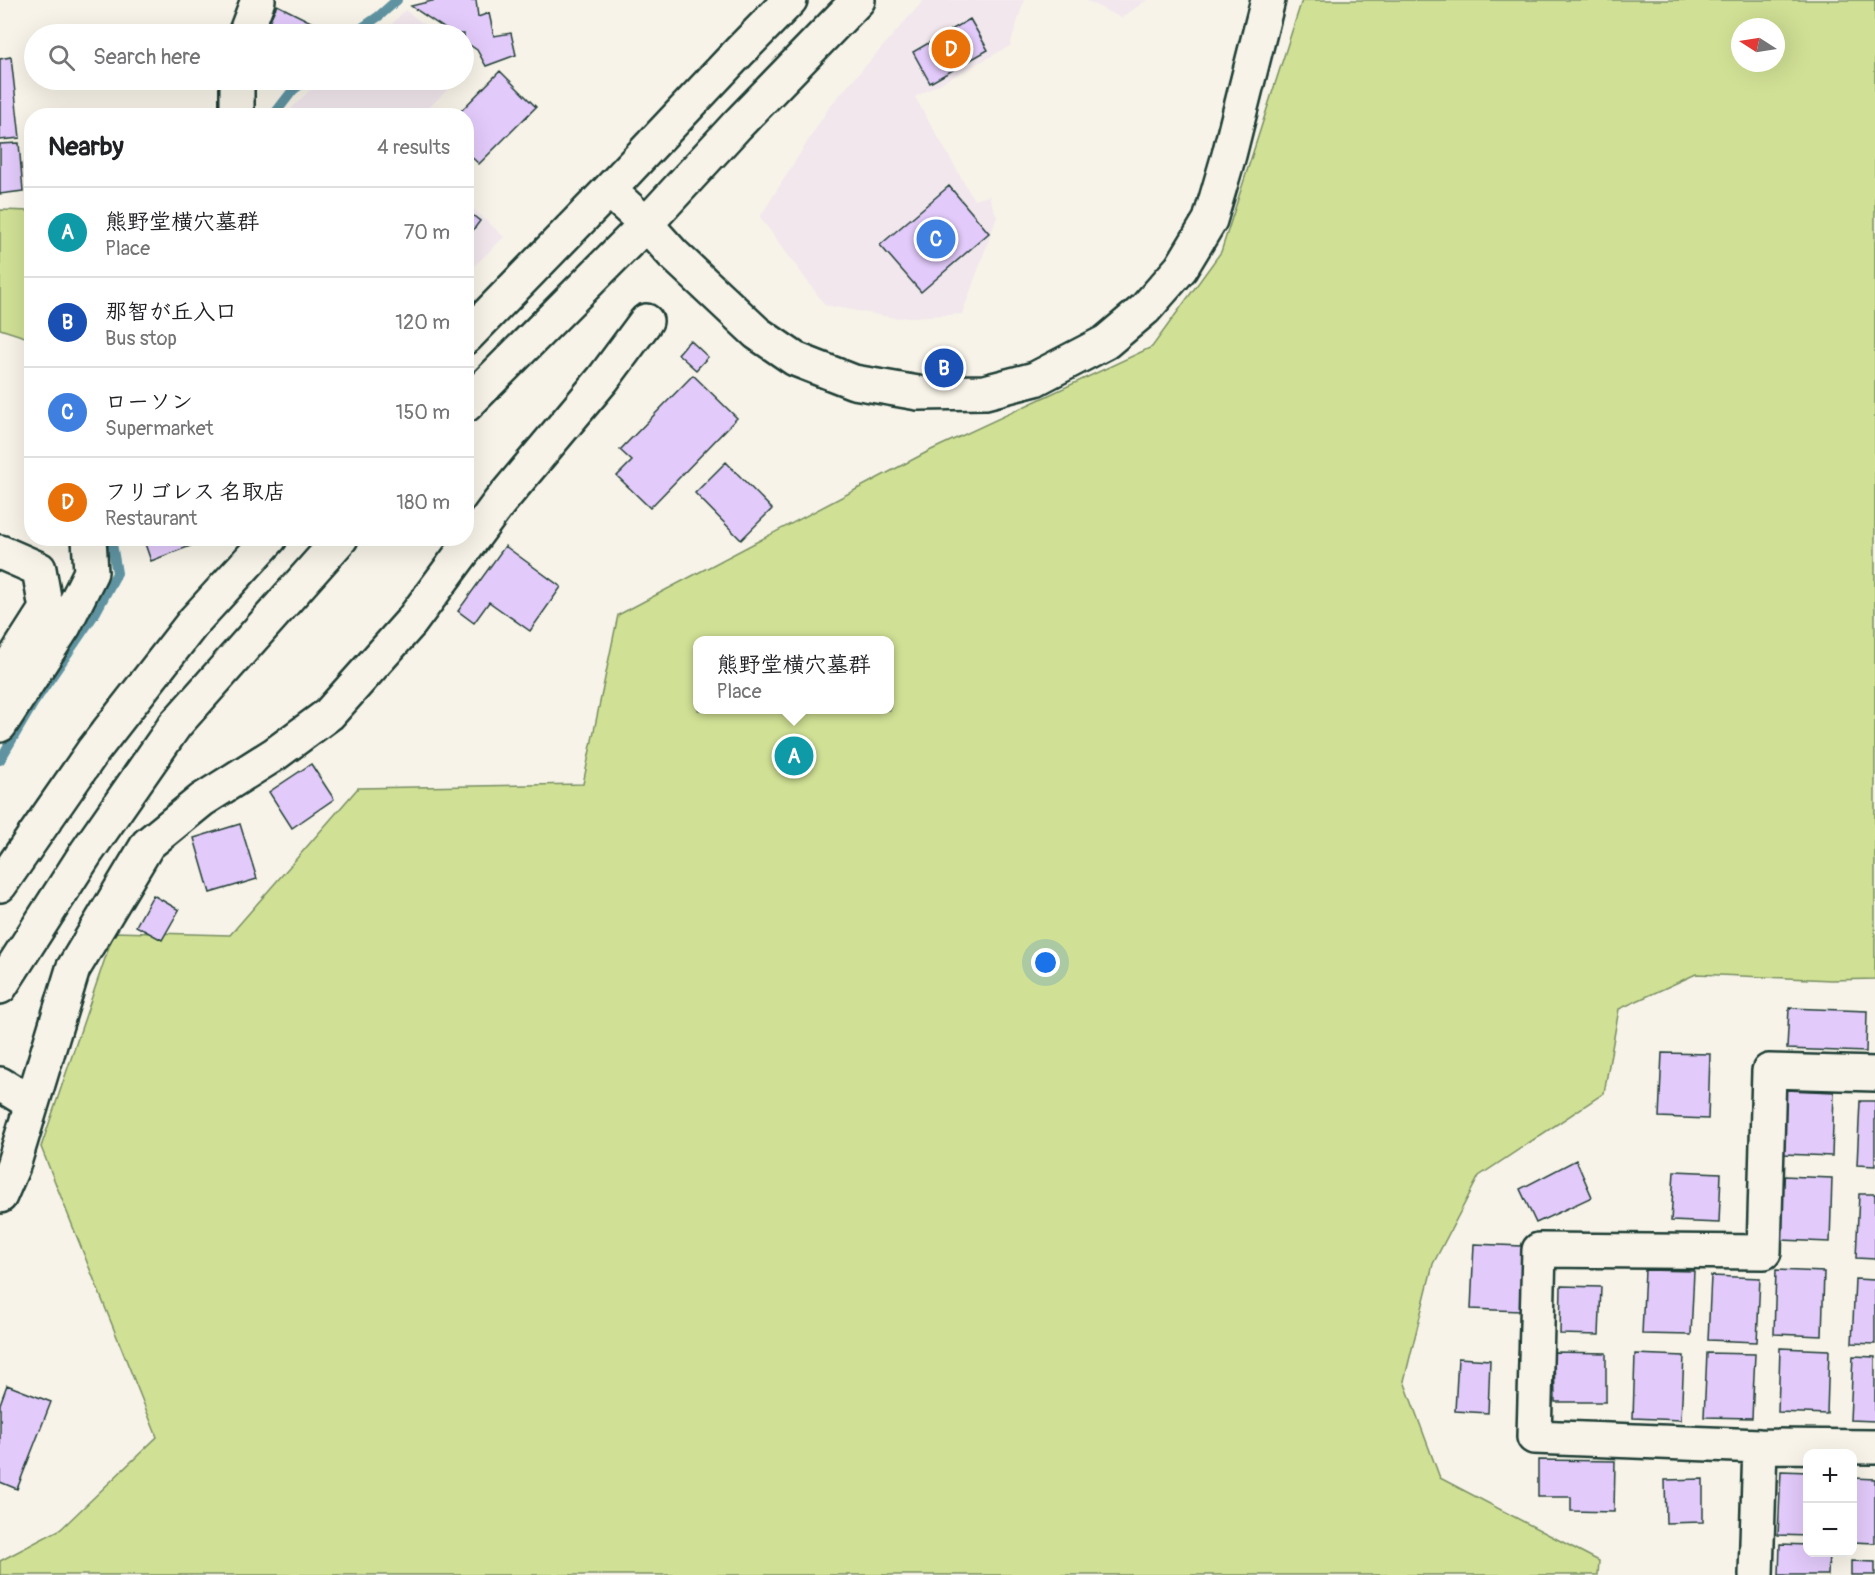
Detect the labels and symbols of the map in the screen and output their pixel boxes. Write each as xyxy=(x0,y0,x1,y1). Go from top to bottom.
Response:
north arrow xyxy=(1731,18,1785,72)
pin: D xyxy=(932,26,970,72)
pin: C xyxy=(916,216,956,262)
pin: B xyxy=(924,346,964,391)
pin: A xyxy=(774,734,814,778)
your location xyxy=(1031,948,1060,977)

